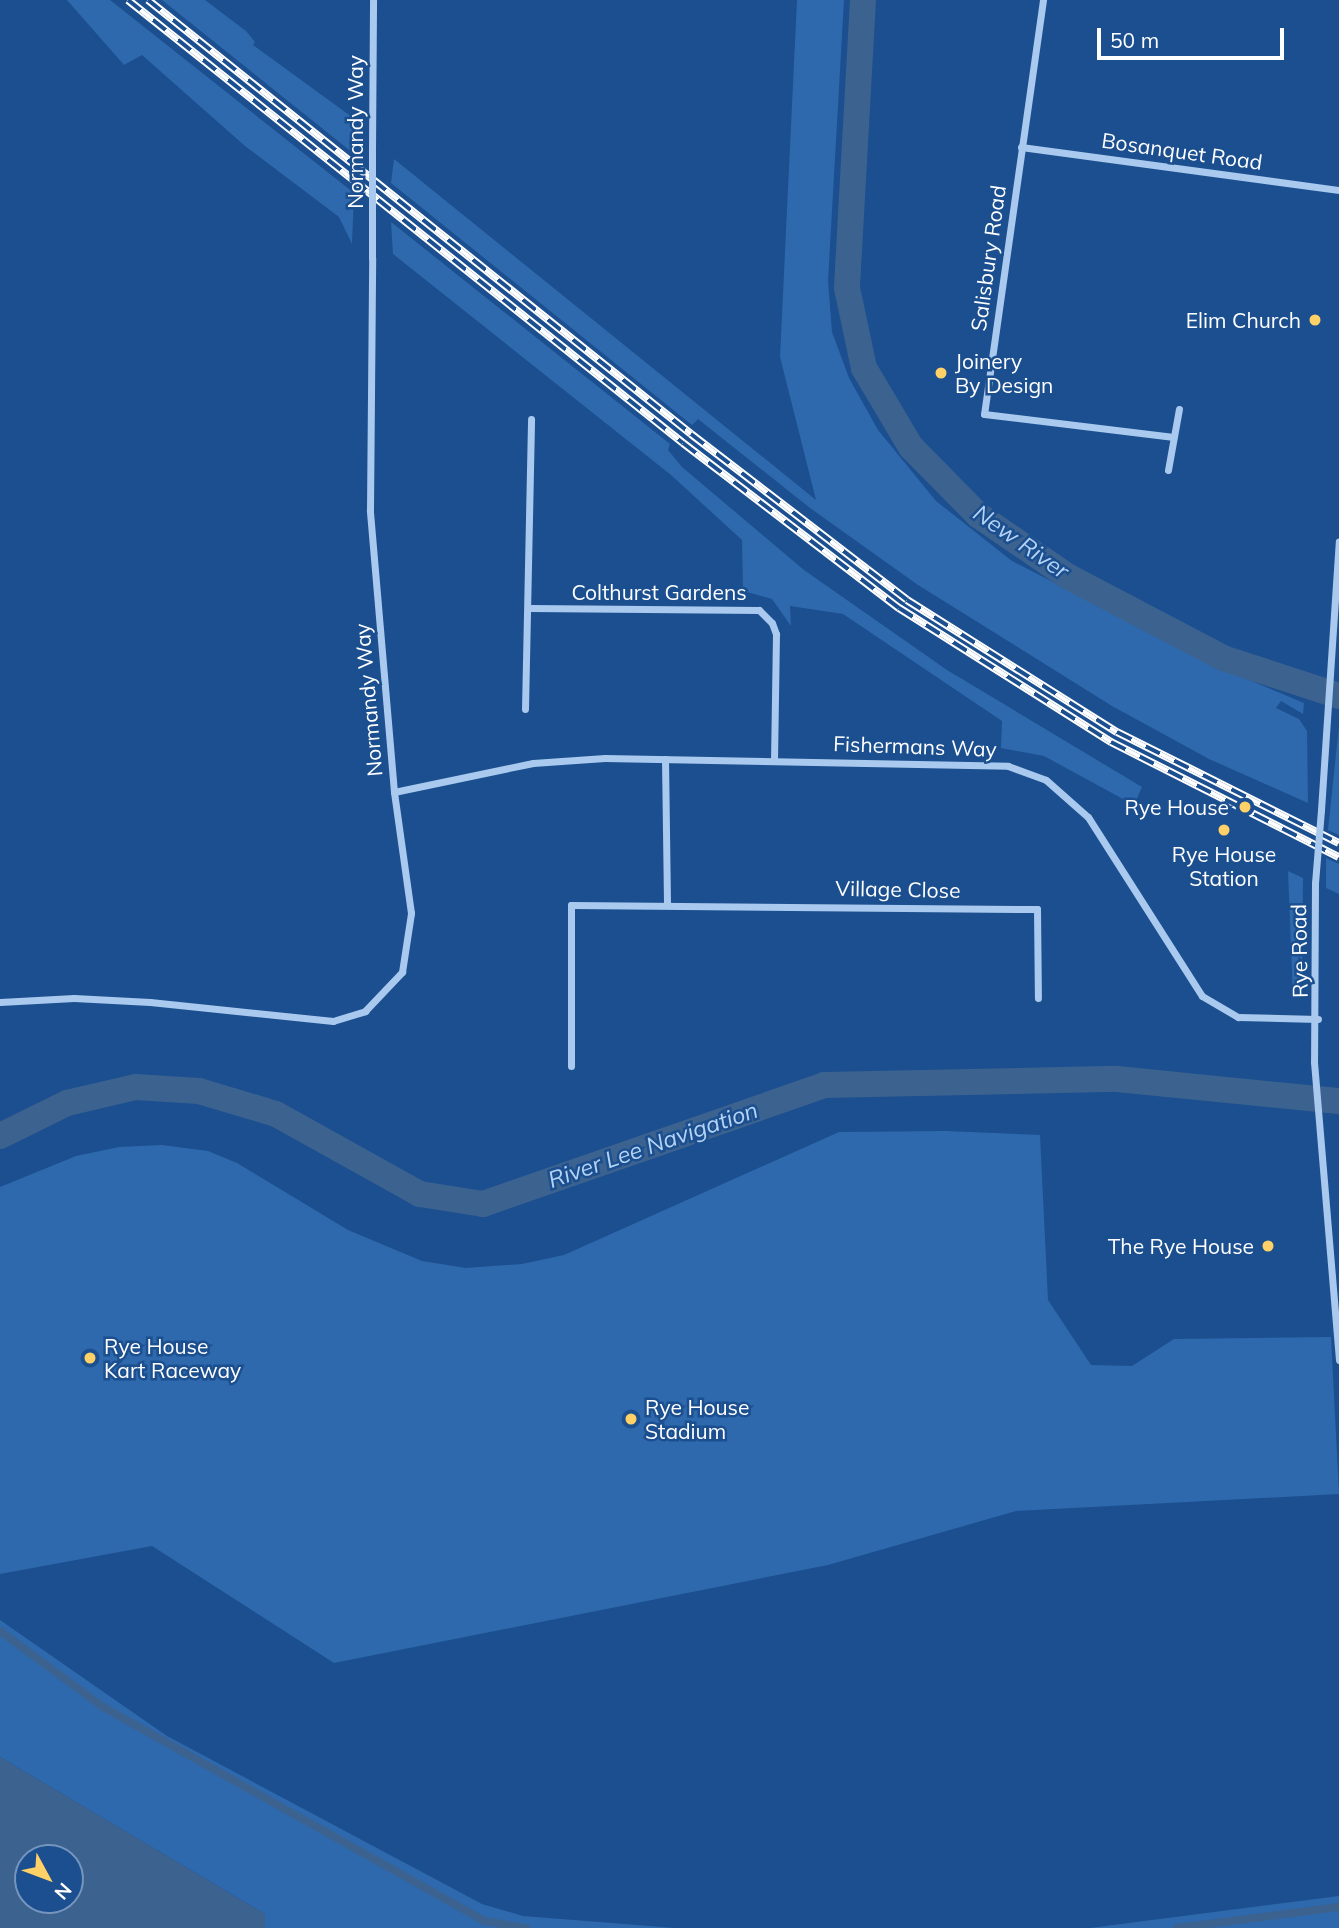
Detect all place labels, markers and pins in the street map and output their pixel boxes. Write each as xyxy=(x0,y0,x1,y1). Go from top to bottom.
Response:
place label: Elim Church xyxy=(1186,307,1301,333)
marker: Elim Church xyxy=(1307,312,1323,328)
place label: Joinery By Design xyxy=(955,348,1053,398)
marker: Joinery By Design xyxy=(933,365,949,381)
place label: Rye House xyxy=(1125,794,1229,820)
marker: Rye House xyxy=(1235,797,1255,817)
marker: Rye House Station xyxy=(1216,822,1232,838)
place label: Rye House Station xyxy=(1172,841,1276,891)
place label: The Rye House xyxy=(1108,1233,1254,1259)
marker: The Rye House xyxy=(1260,1238,1276,1254)
place label: Rye House Kart Raceway xyxy=(104,1333,241,1383)
marker: Rye House Kart Raceway xyxy=(82,1350,98,1366)
place label: Rye House Stadium xyxy=(645,1394,749,1444)
marker: Rye House Stadium xyxy=(623,1411,639,1427)

